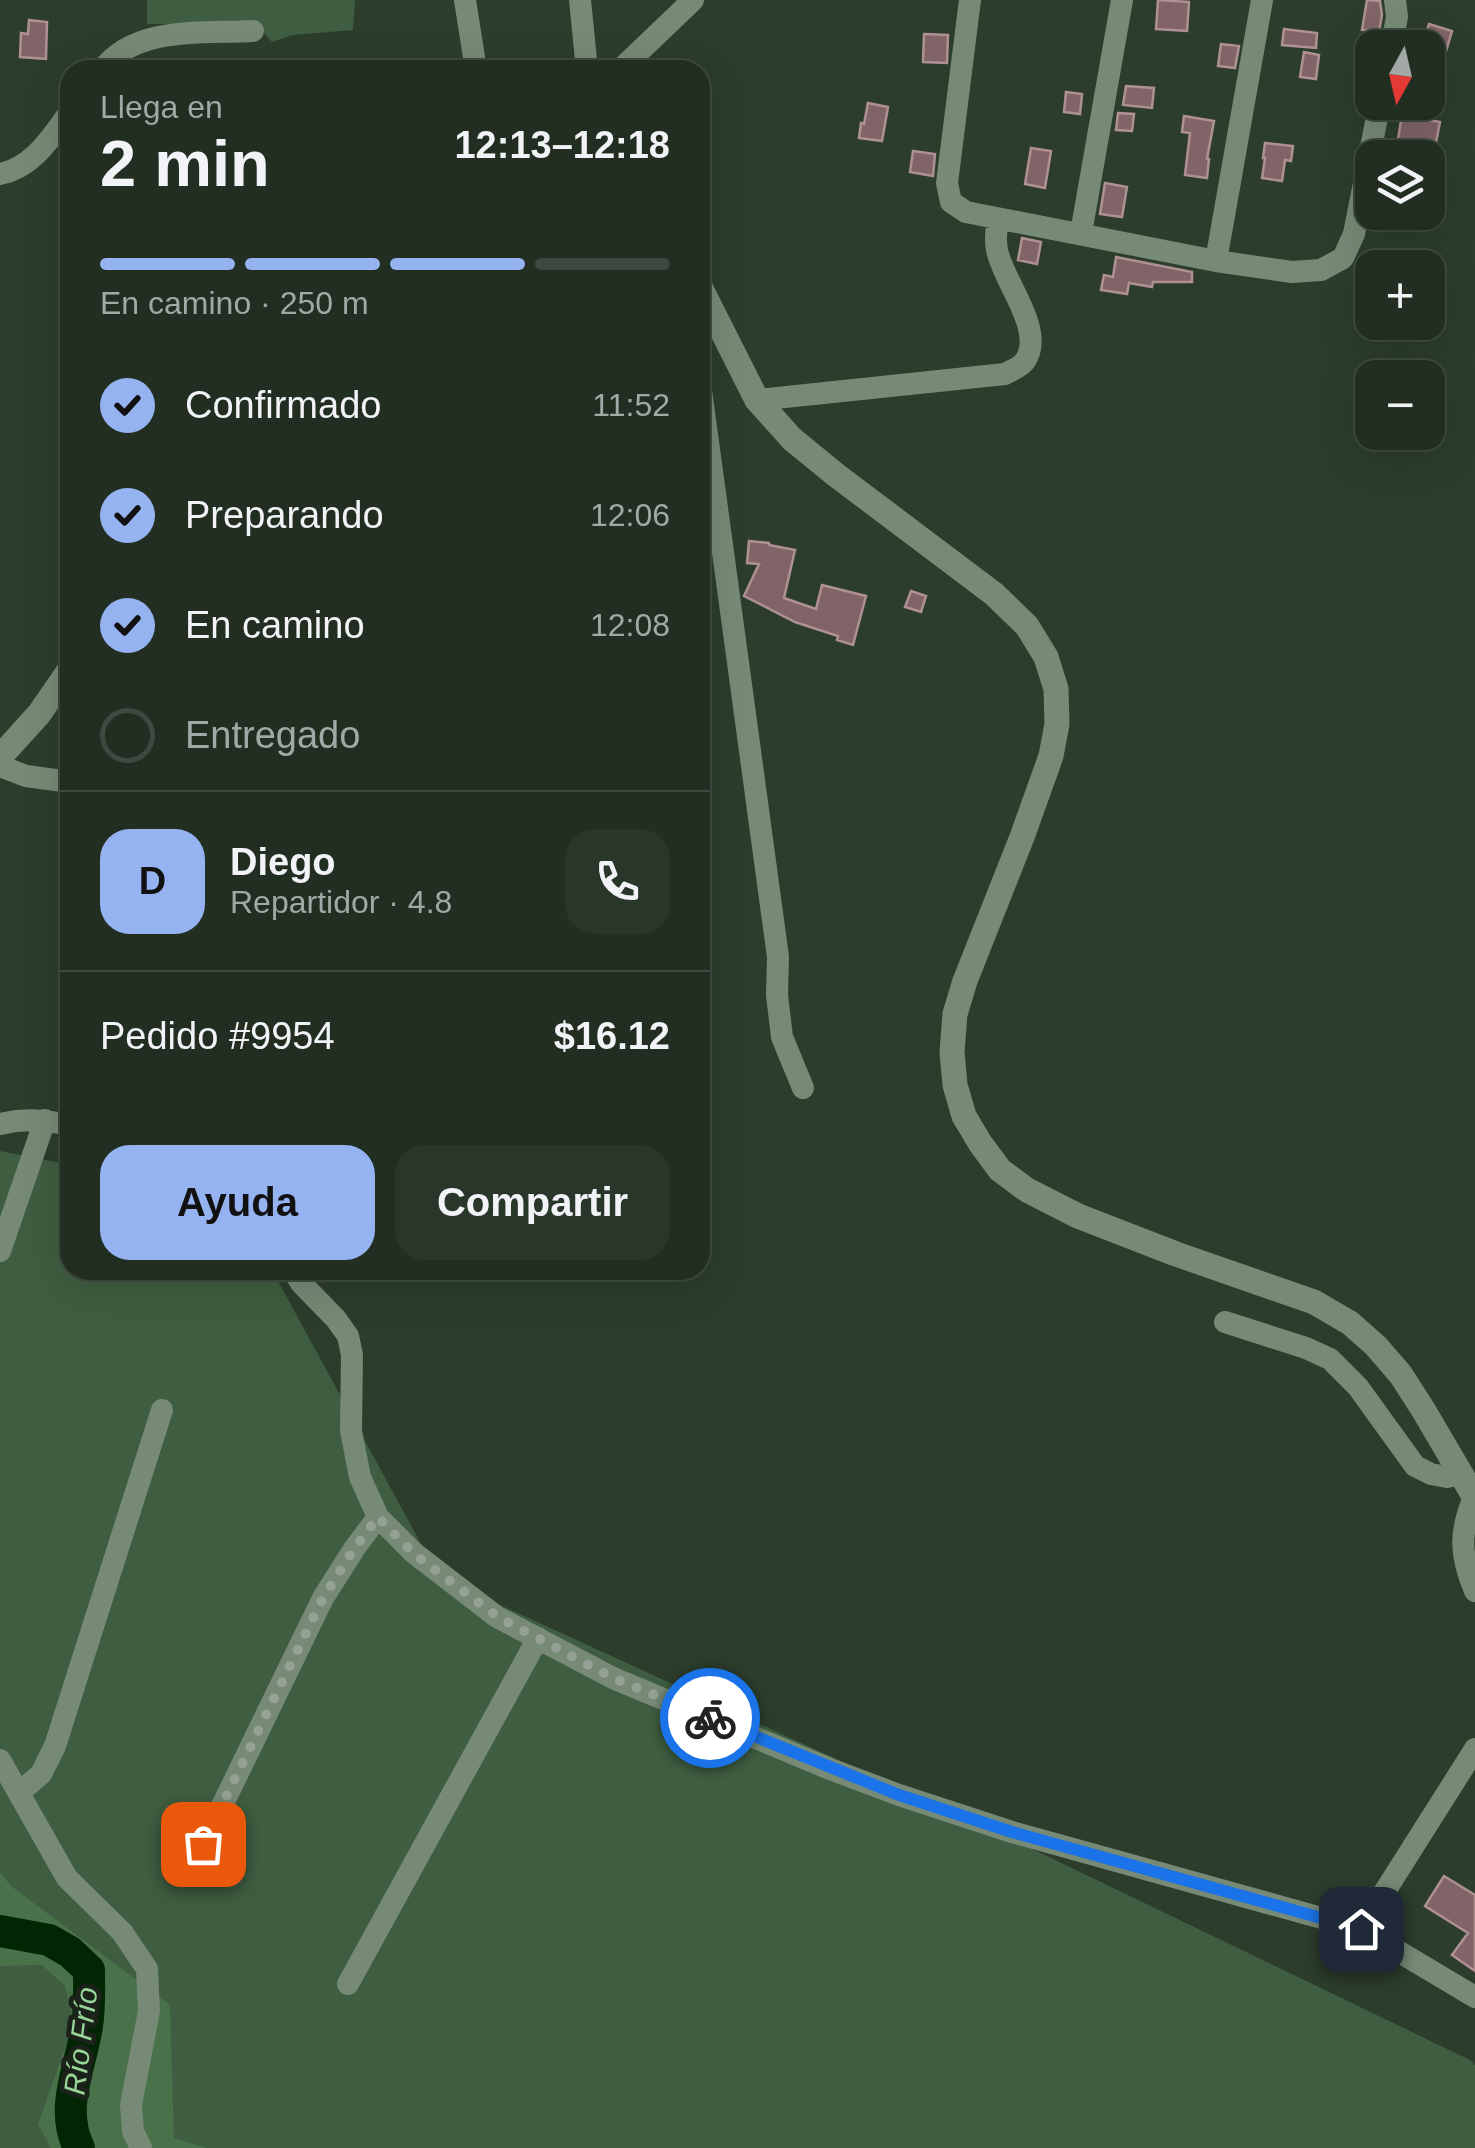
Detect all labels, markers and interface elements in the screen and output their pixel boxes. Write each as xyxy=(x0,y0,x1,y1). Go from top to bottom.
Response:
north arrow xyxy=(1355,30,1445,120)
map controls xyxy=(1355,30,1445,450)
text: Llega en xyxy=(100,89,223,125)
text: 12:13–12:18 xyxy=(454,124,670,166)
text: 2 min xyxy=(100,127,270,200)
button: layers xyxy=(1355,140,1445,230)
button: + xyxy=(1355,250,1445,340)
text: En camino · 250 m xyxy=(100,285,369,321)
button: − xyxy=(1355,360,1445,450)
icon: check xyxy=(100,378,155,433)
text: Confirmado xyxy=(185,384,381,426)
text: 11:52 xyxy=(592,387,670,423)
icon: check xyxy=(100,488,155,543)
text: Preparando xyxy=(185,494,384,536)
text: 12:06 xyxy=(590,497,670,533)
icon: check xyxy=(100,598,155,653)
text: En camino xyxy=(185,604,365,646)
text: 12:08 xyxy=(590,607,670,643)
text: Entregado xyxy=(185,714,360,756)
button: phone xyxy=(565,829,670,934)
text: Diego xyxy=(230,841,336,883)
text: D xyxy=(139,860,166,902)
text: Repartidor · 4.8 xyxy=(230,884,452,920)
text: Pedido #9954 xyxy=(100,1015,335,1057)
text: $16.12 xyxy=(554,1015,670,1057)
button: Ayuda xyxy=(100,1145,375,1260)
button: Compartir xyxy=(395,1145,670,1260)
courier xyxy=(660,1668,760,1768)
icon: bike xyxy=(683,1691,738,1746)
pin xyxy=(161,1802,246,1887)
icon: bag xyxy=(176,1817,231,1872)
pin xyxy=(1319,1887,1404,1972)
icon: home xyxy=(1334,1902,1389,1957)
water label: Río Frío xyxy=(58,1985,103,2097)

